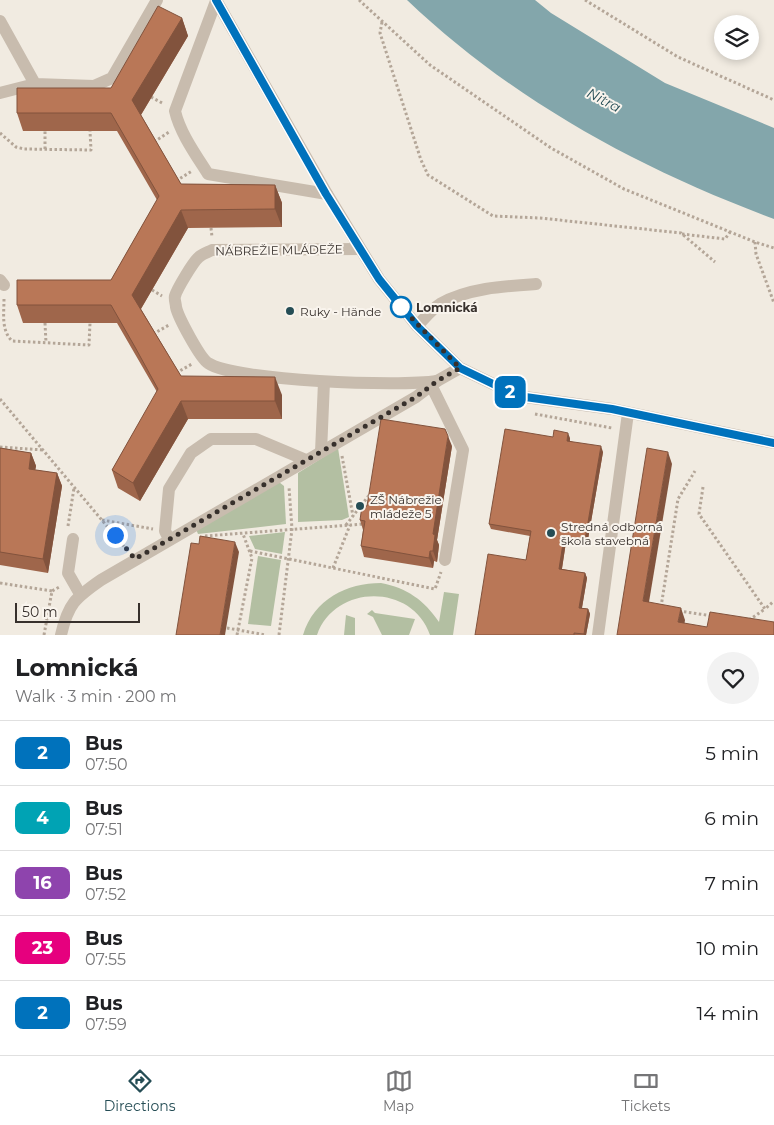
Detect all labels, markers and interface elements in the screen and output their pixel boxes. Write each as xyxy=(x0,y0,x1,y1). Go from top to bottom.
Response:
map controls xyxy=(714,15,759,60)
button: layers xyxy=(714,15,759,60)
water label: Nitra xyxy=(584,84,624,116)
street label: NÁBREŽIE MLÁDEŽE xyxy=(215,241,343,259)
marker: Lomnická xyxy=(390,296,412,318)
place label: Lomnická xyxy=(416,300,478,315)
place label: Ruky - Hände xyxy=(300,304,381,319)
marker: Ruky - Hände xyxy=(284,305,296,317)
line badge: 2 xyxy=(494,376,526,408)
text: 2 xyxy=(505,381,515,403)
place label: ZŠ Nábrežie mládeže 5 xyxy=(370,492,442,521)
marker: ZŠ Nábrežie mládeže 5 xyxy=(354,500,366,512)
place label: Stredná odborná škola stavebná xyxy=(561,519,663,548)
your location xyxy=(103,523,128,548)
marker: Stredná odborná škola stavebná xyxy=(545,527,557,539)
scale bar xyxy=(15,600,140,623)
text: 50 m xyxy=(22,603,58,621)
button: heart xyxy=(707,652,759,704)
text: Lomnická xyxy=(15,653,139,682)
text: Walk · 3 min · 200 m xyxy=(15,687,177,706)
text: Bus xyxy=(85,732,123,755)
text: 2 xyxy=(37,742,48,764)
text: 5 min xyxy=(705,742,759,765)
text: 07:50 xyxy=(85,755,128,774)
text: Bus xyxy=(85,797,123,820)
text: 4 xyxy=(36,807,49,829)
text: 6 min xyxy=(704,807,759,830)
text: 07:51 xyxy=(85,820,123,839)
text: Bus xyxy=(85,862,123,885)
text: 16 xyxy=(33,872,52,894)
text: 7 min xyxy=(705,872,759,895)
text: 07:52 xyxy=(85,885,126,904)
text: Bus xyxy=(85,927,123,950)
text: 23 xyxy=(32,937,53,959)
text: 10 min xyxy=(696,937,759,960)
text: 07:55 xyxy=(85,950,126,969)
text: Bus xyxy=(85,992,123,1015)
text: 2 xyxy=(37,1002,48,1024)
text: 14 min xyxy=(696,1002,759,1025)
text: 07:59 xyxy=(85,1015,127,1034)
tab: Directions xyxy=(104,1067,175,1115)
tab: Map xyxy=(383,1067,414,1115)
tab: Tickets xyxy=(622,1067,670,1115)

